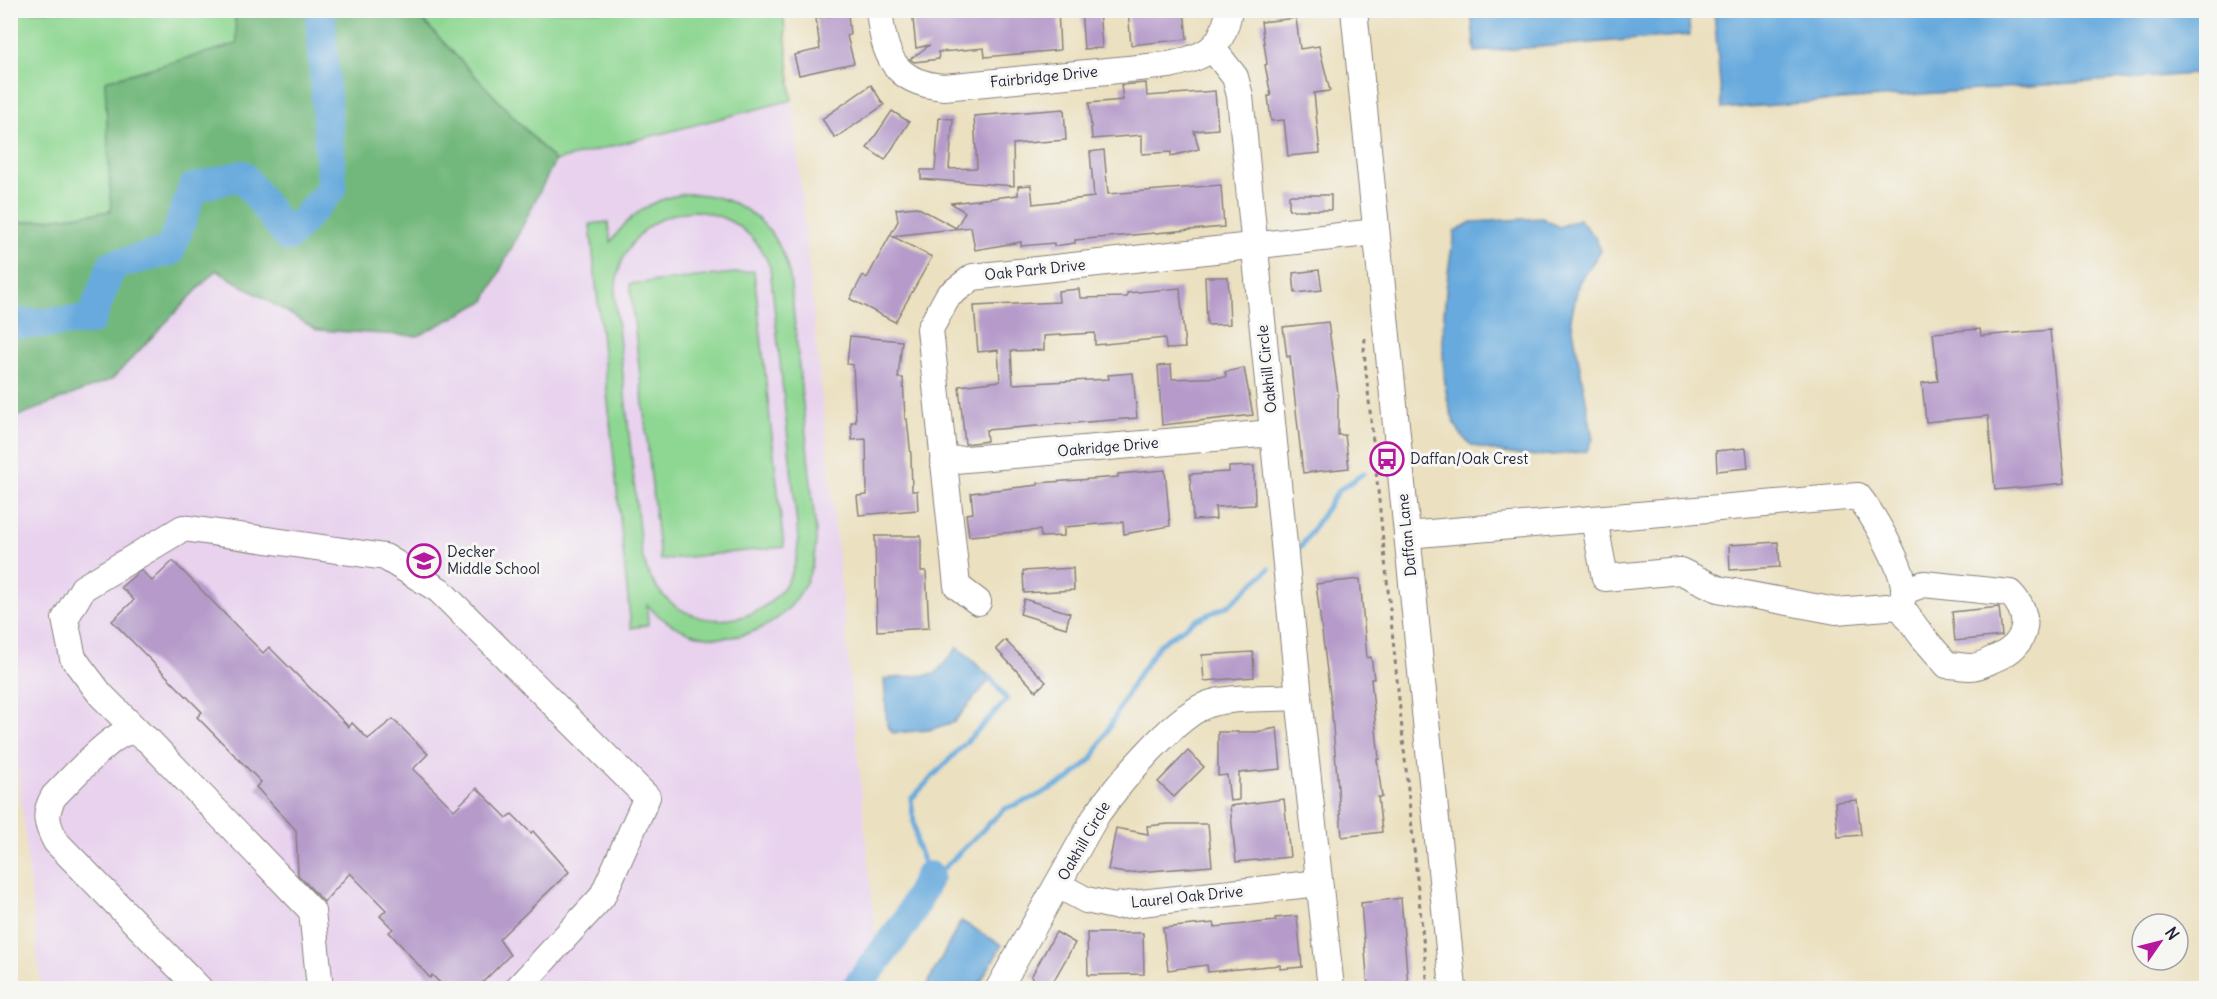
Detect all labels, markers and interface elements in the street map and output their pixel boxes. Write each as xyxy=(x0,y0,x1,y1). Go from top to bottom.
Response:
street label: Fairbridge Drive xyxy=(989,61,1099,92)
street label: Oak Park Drive xyxy=(984,255,1086,284)
street label: Oakhill Circle xyxy=(1252,324,1281,414)
street label: Oakridge Drive xyxy=(1057,433,1159,460)
bus stop icon: Daffan/Oak Crest xyxy=(1369,441,1405,477)
place label: Daffan/Oak Crest xyxy=(1410,449,1528,468)
street label: Daffan Lane xyxy=(1393,493,1420,577)
place label: Decker Middle School xyxy=(447,542,540,578)
school or university icon: Decker Middle School xyxy=(406,543,442,579)
street label: Oakhill Circle xyxy=(1053,798,1114,884)
street label: Laurel Oak Drive xyxy=(1130,881,1244,912)
north arrow xyxy=(2130,912,2190,972)
text: N xyxy=(2161,923,2184,944)

